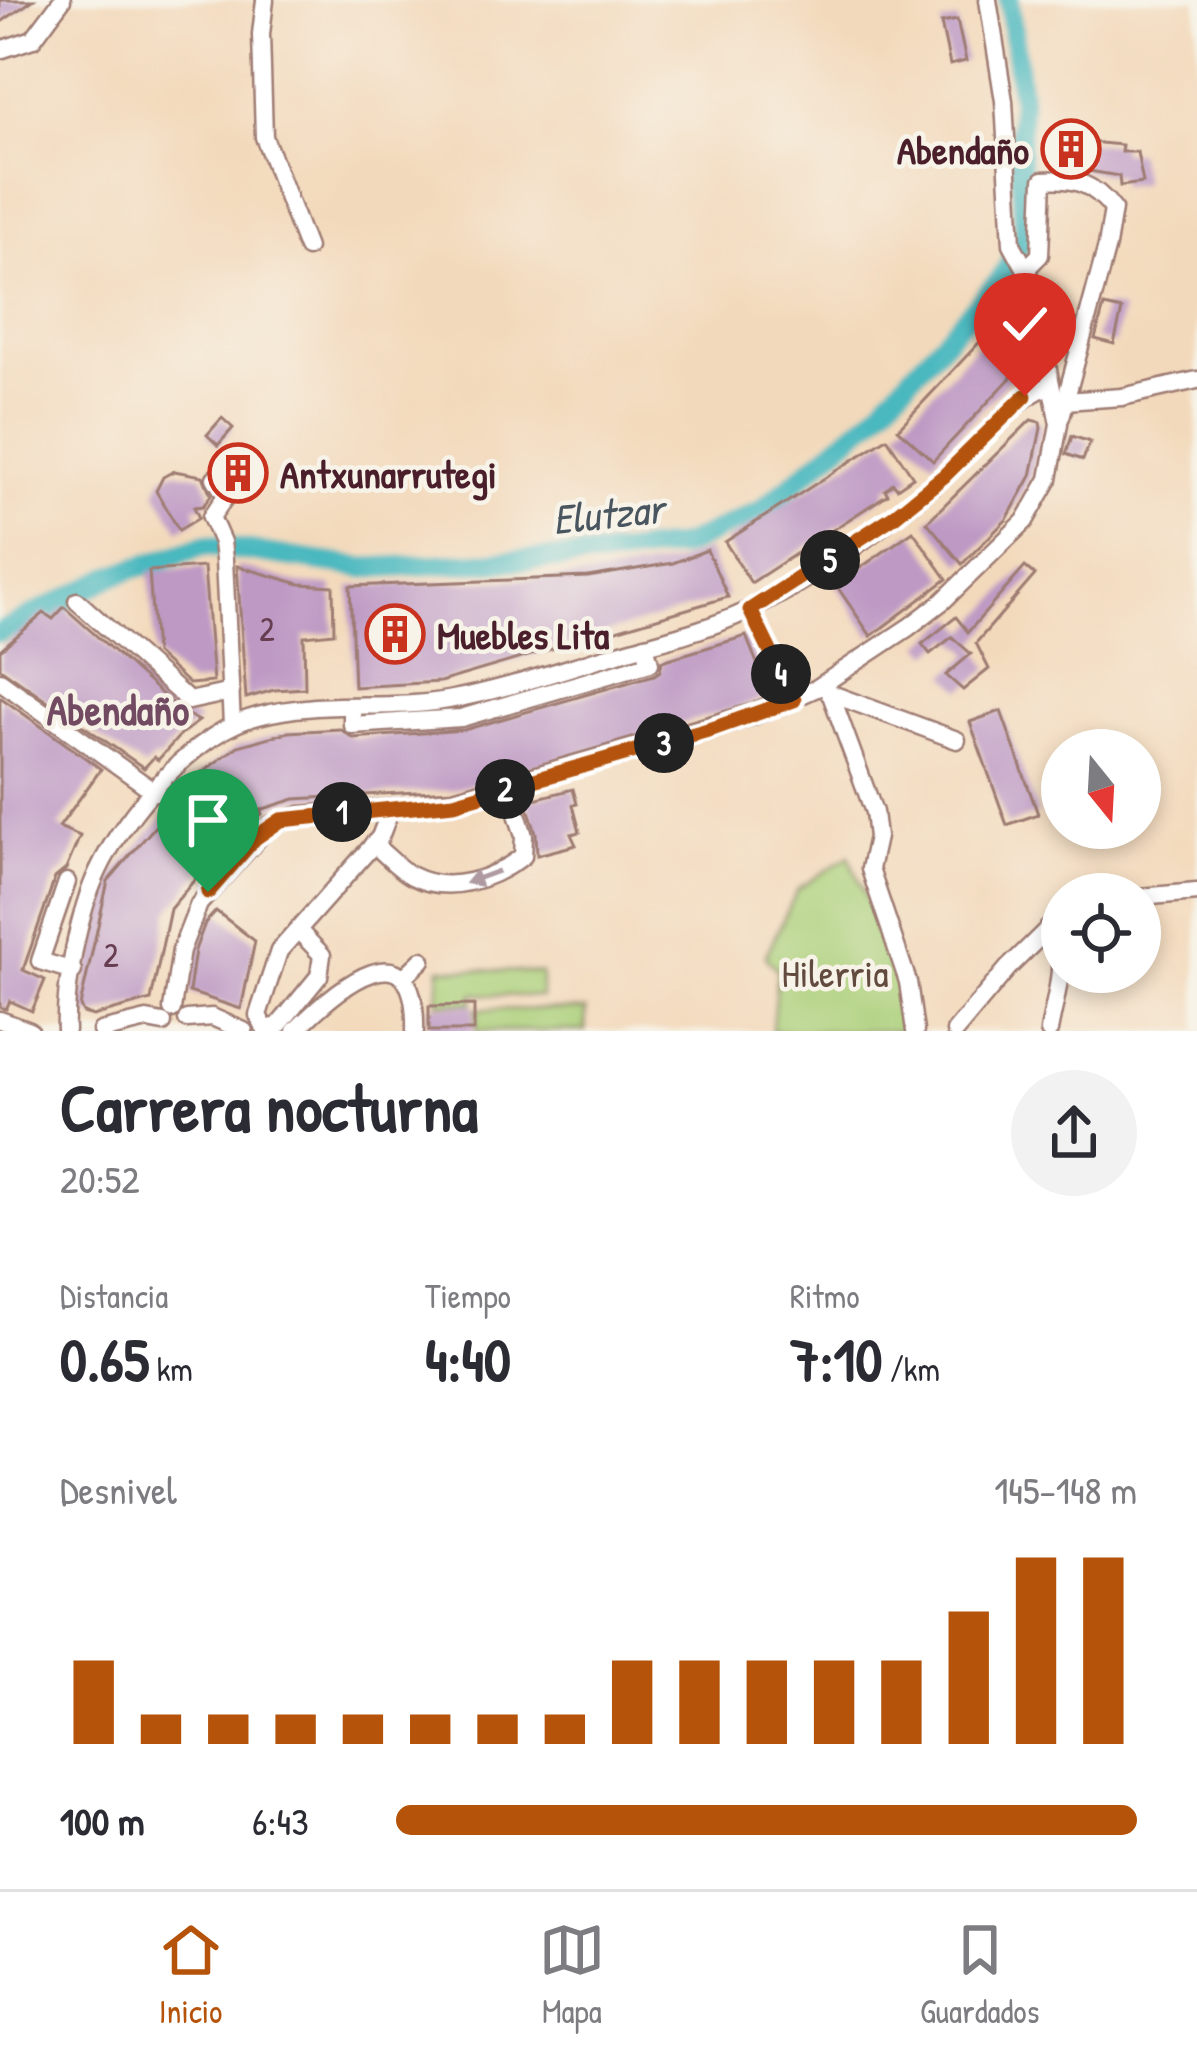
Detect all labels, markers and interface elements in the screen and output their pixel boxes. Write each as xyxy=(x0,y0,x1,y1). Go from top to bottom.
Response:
building icon: Abendaño xyxy=(1040,118,1102,180)
place label: Abendaño xyxy=(897,123,1029,176)
pin xyxy=(974,273,1076,396)
icon: check xyxy=(992,291,1058,357)
building icon: Antxunarrutegi xyxy=(207,442,269,504)
place label: Antxunarrutegi xyxy=(280,447,497,501)
water label: Elutzar xyxy=(550,478,671,547)
pin: 5 xyxy=(800,530,860,590)
text: 5 xyxy=(823,538,837,582)
building icon: Muebles Lita xyxy=(364,603,426,665)
house number: 2 xyxy=(259,607,275,651)
place label: Muebles Lita xyxy=(437,608,610,661)
pin: 4 xyxy=(751,644,811,704)
text: 4 xyxy=(775,652,787,696)
district label: Abendaño xyxy=(47,681,189,738)
pin: 3 xyxy=(634,713,694,773)
text: 3 xyxy=(657,721,671,765)
north arrow xyxy=(1041,729,1161,849)
map controls xyxy=(1041,729,1161,993)
pin: 2 xyxy=(475,759,535,819)
text: 2 xyxy=(497,767,513,811)
pin xyxy=(157,769,259,892)
pin: 1 xyxy=(312,782,372,842)
icon: arrive xyxy=(175,787,241,853)
text: 1 xyxy=(336,790,348,834)
one-way arrow xyxy=(464,869,500,887)
button: locate xyxy=(1041,873,1161,993)
house number: 2 xyxy=(103,933,119,977)
park label: Hilerria xyxy=(782,946,888,999)
text: Carrera nocturna xyxy=(60,1062,478,1152)
button: share xyxy=(1011,1070,1137,1196)
text: 20:52 xyxy=(60,1152,140,1205)
text: Distancia xyxy=(60,1274,168,1318)
text: Tiempo xyxy=(425,1274,511,1318)
text: Ritmo xyxy=(790,1274,859,1318)
text: 0.65 xyxy=(60,1318,149,1400)
text: 4:40 xyxy=(425,1318,511,1400)
text: 7:10 xyxy=(790,1318,882,1400)
text: km xyxy=(149,1347,193,1391)
text: /km xyxy=(882,1347,940,1391)
text: Desnivel xyxy=(60,1463,177,1516)
text: 145–148 m xyxy=(994,1463,1137,1516)
text: 100 m xyxy=(60,1794,145,1847)
text: 6:43 xyxy=(252,1794,309,1847)
tab: Inicio xyxy=(158,1917,224,2033)
tab: Mapa xyxy=(539,1917,605,2033)
tab: Guardados xyxy=(920,1917,1039,2033)

